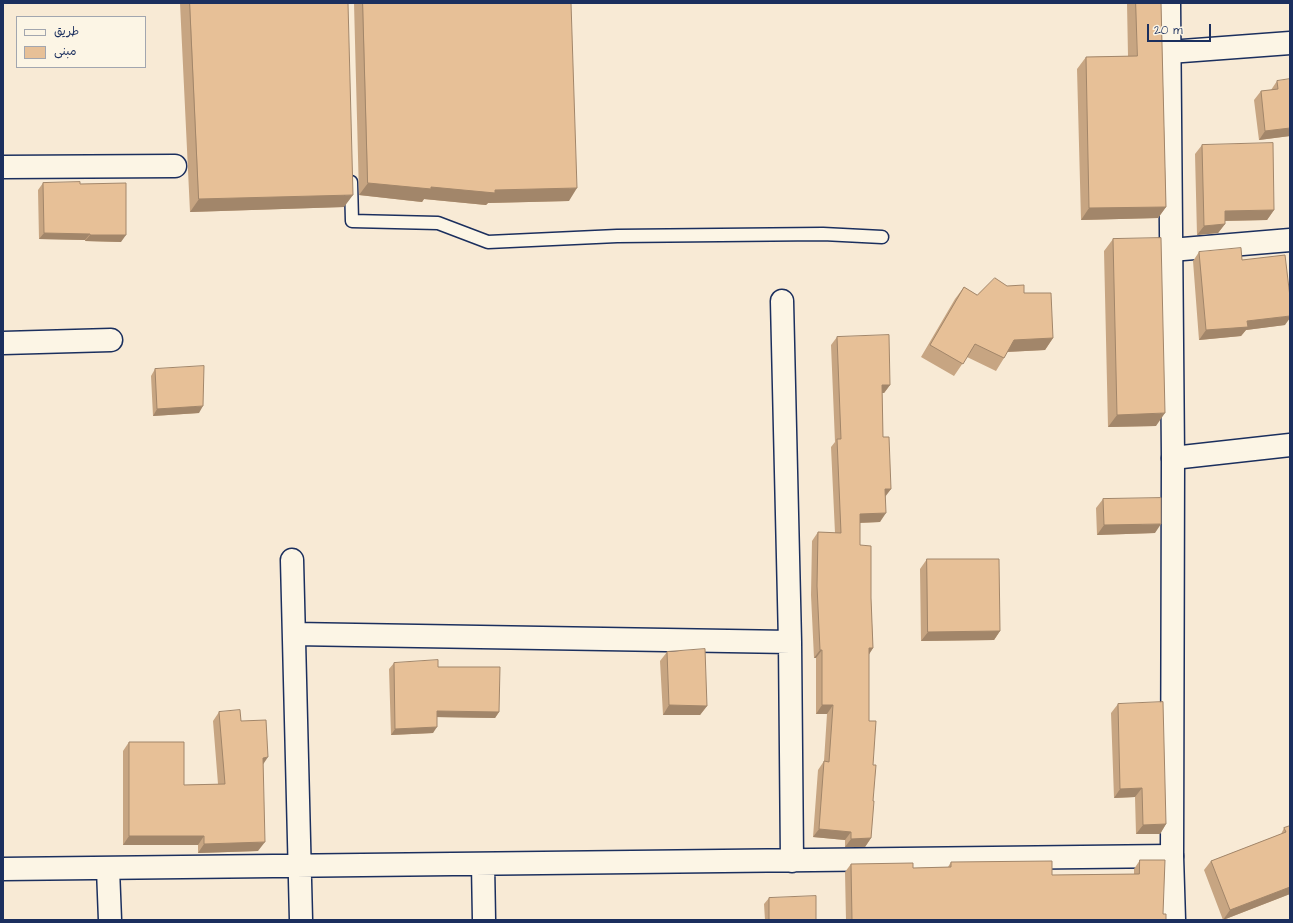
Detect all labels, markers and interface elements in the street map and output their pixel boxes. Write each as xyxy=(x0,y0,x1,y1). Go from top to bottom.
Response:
legend xyxy=(16,16,146,68)
scale bar xyxy=(1149,16,1213,42)
text: 20 m xyxy=(1154,22,1183,39)
text: طريق xyxy=(54,23,79,40)
text: مبنى xyxy=(54,43,77,60)

